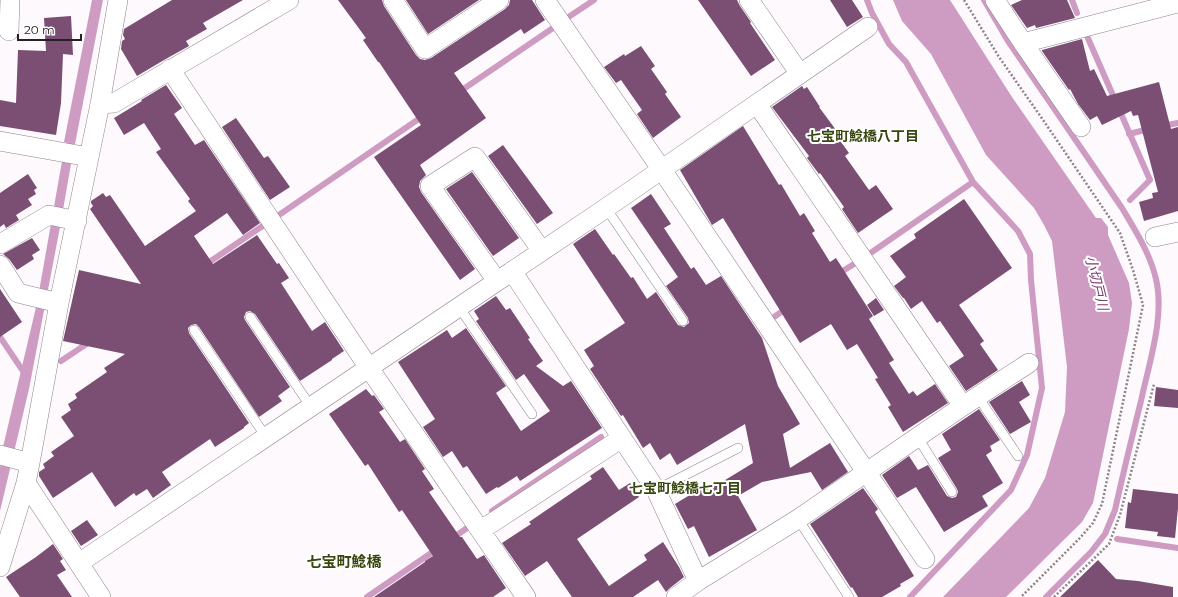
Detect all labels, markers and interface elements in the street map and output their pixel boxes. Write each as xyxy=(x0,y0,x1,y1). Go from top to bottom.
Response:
scale bar xyxy=(18,16,81,42)
text: 20 m xyxy=(24,22,55,37)
district label: 七宝町鯰橋八丁目 xyxy=(807,127,919,145)
water label: 小切戸川 xyxy=(1081,254,1113,314)
district label: 七宝町鯰橋七丁目 xyxy=(629,479,741,497)
district label: 七宝町鯰橋 xyxy=(306,552,382,571)

